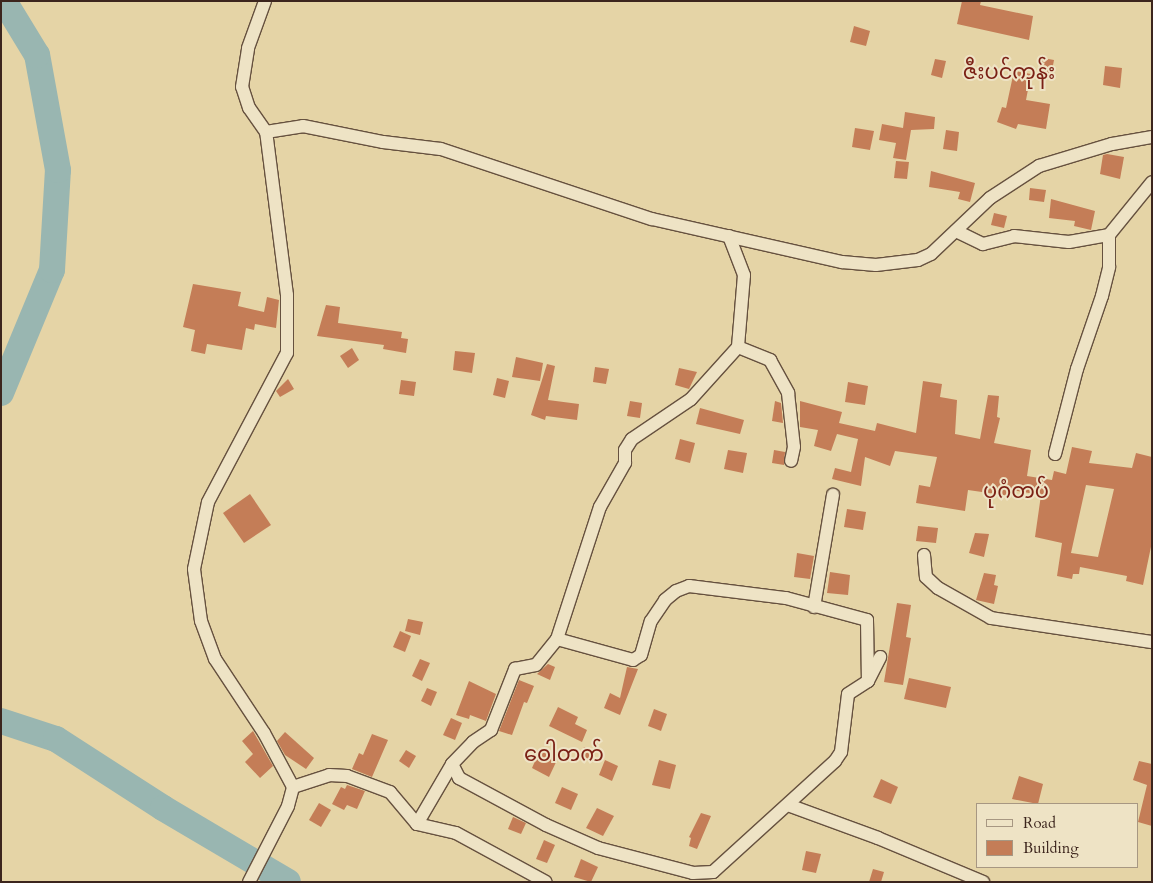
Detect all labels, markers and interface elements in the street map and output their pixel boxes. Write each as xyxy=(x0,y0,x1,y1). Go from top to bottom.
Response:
district label: ဇီးပင်ကုန်း xyxy=(963,60,1055,86)
district label: ပုဂံတပ် xyxy=(983,479,1049,505)
district label: ဝေါတက် xyxy=(524,742,604,768)
legend xyxy=(976,803,1138,868)
text: Road xyxy=(1023,813,1056,833)
text: Building xyxy=(1023,838,1079,858)

